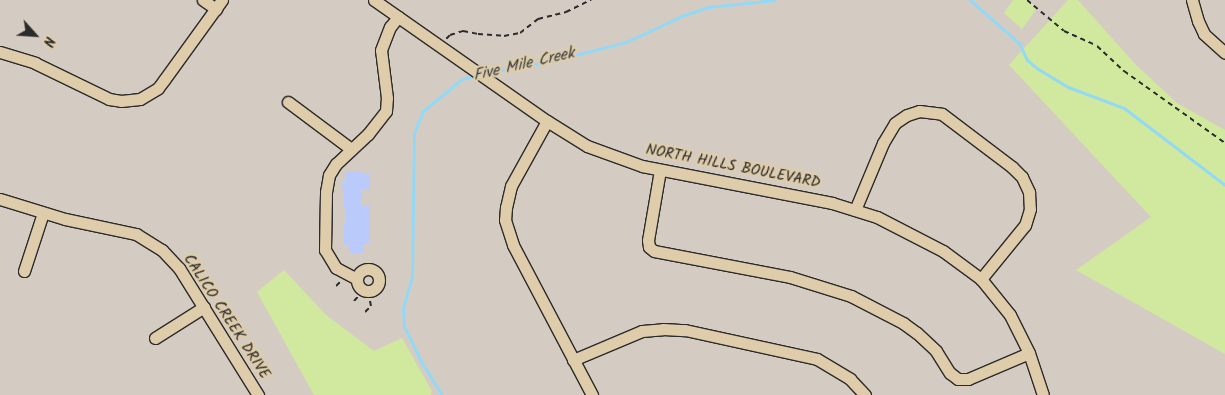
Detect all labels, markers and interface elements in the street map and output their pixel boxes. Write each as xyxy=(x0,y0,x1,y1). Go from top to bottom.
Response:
north arrow xyxy=(10,10,60,60)
text: N xyxy=(37,33,60,50)
water label: Five Mile Creek xyxy=(472,44,576,86)
street label: NORTH HILLS BOULEVARD xyxy=(644,141,822,193)
street label: CALICO CREEK DRIVE xyxy=(179,251,273,383)

